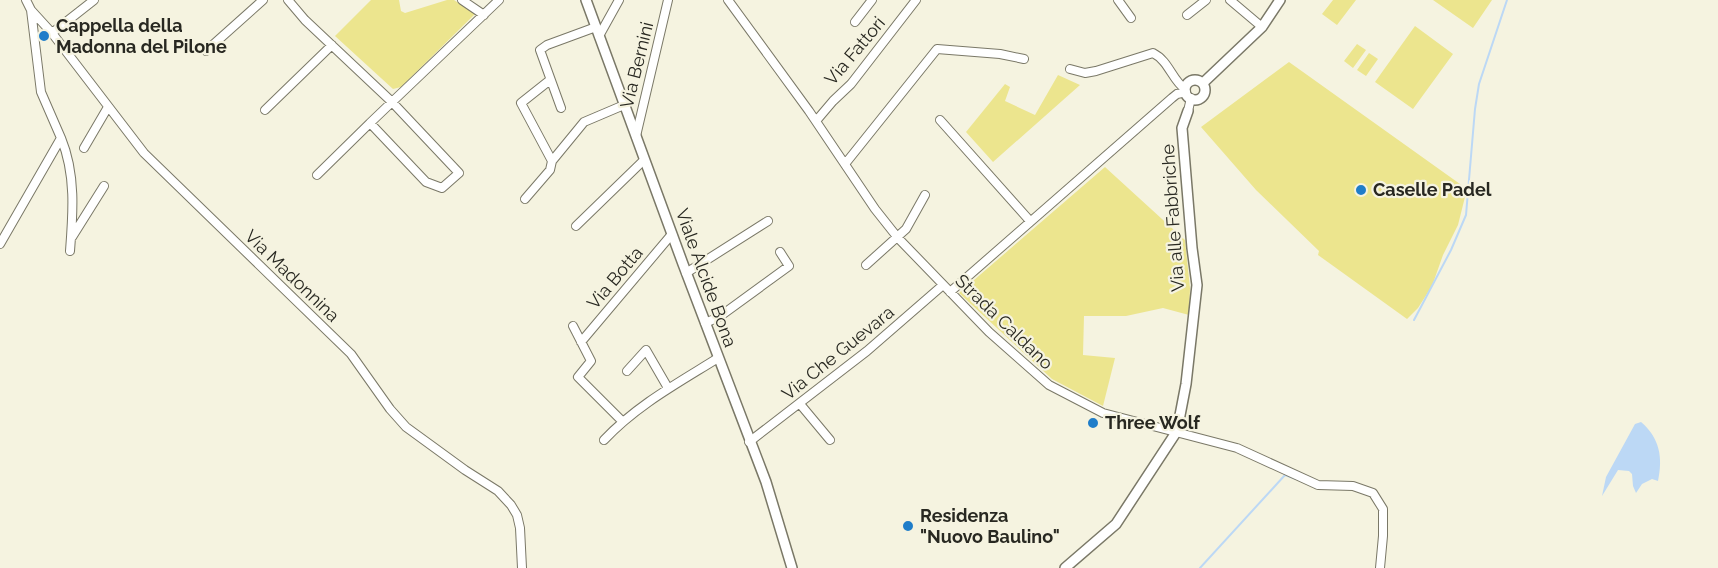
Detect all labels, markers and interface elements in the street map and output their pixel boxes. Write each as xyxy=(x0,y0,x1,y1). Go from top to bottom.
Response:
street label: Via Fattori xyxy=(820,12,889,89)
place label: Cappella della Madonna del Pilone xyxy=(56,15,227,57)
street label: Via Bernini xyxy=(616,20,657,110)
marker: Cappella della Madonna del Pilone xyxy=(37,29,51,43)
street label: Via alle Fabbriche xyxy=(1157,143,1188,293)
place label: Caselle Padel xyxy=(1373,179,1492,200)
marker: Caselle Padel xyxy=(1354,183,1368,197)
street label: Viale Alcide Bona xyxy=(672,206,741,350)
street label: Via Madonnina xyxy=(241,225,344,326)
street label: Via Botta xyxy=(582,242,647,313)
street label: Strada Caldano xyxy=(951,270,1058,374)
street label: Via Che Guevara xyxy=(778,301,898,404)
place label: Three Wolf xyxy=(1105,412,1201,433)
marker: Three Wolf xyxy=(1086,416,1100,430)
place label: Residenza "Nuovo Baulino" xyxy=(920,505,1060,547)
marker: Residenza "Nuovo Baulino" xyxy=(901,519,915,533)

